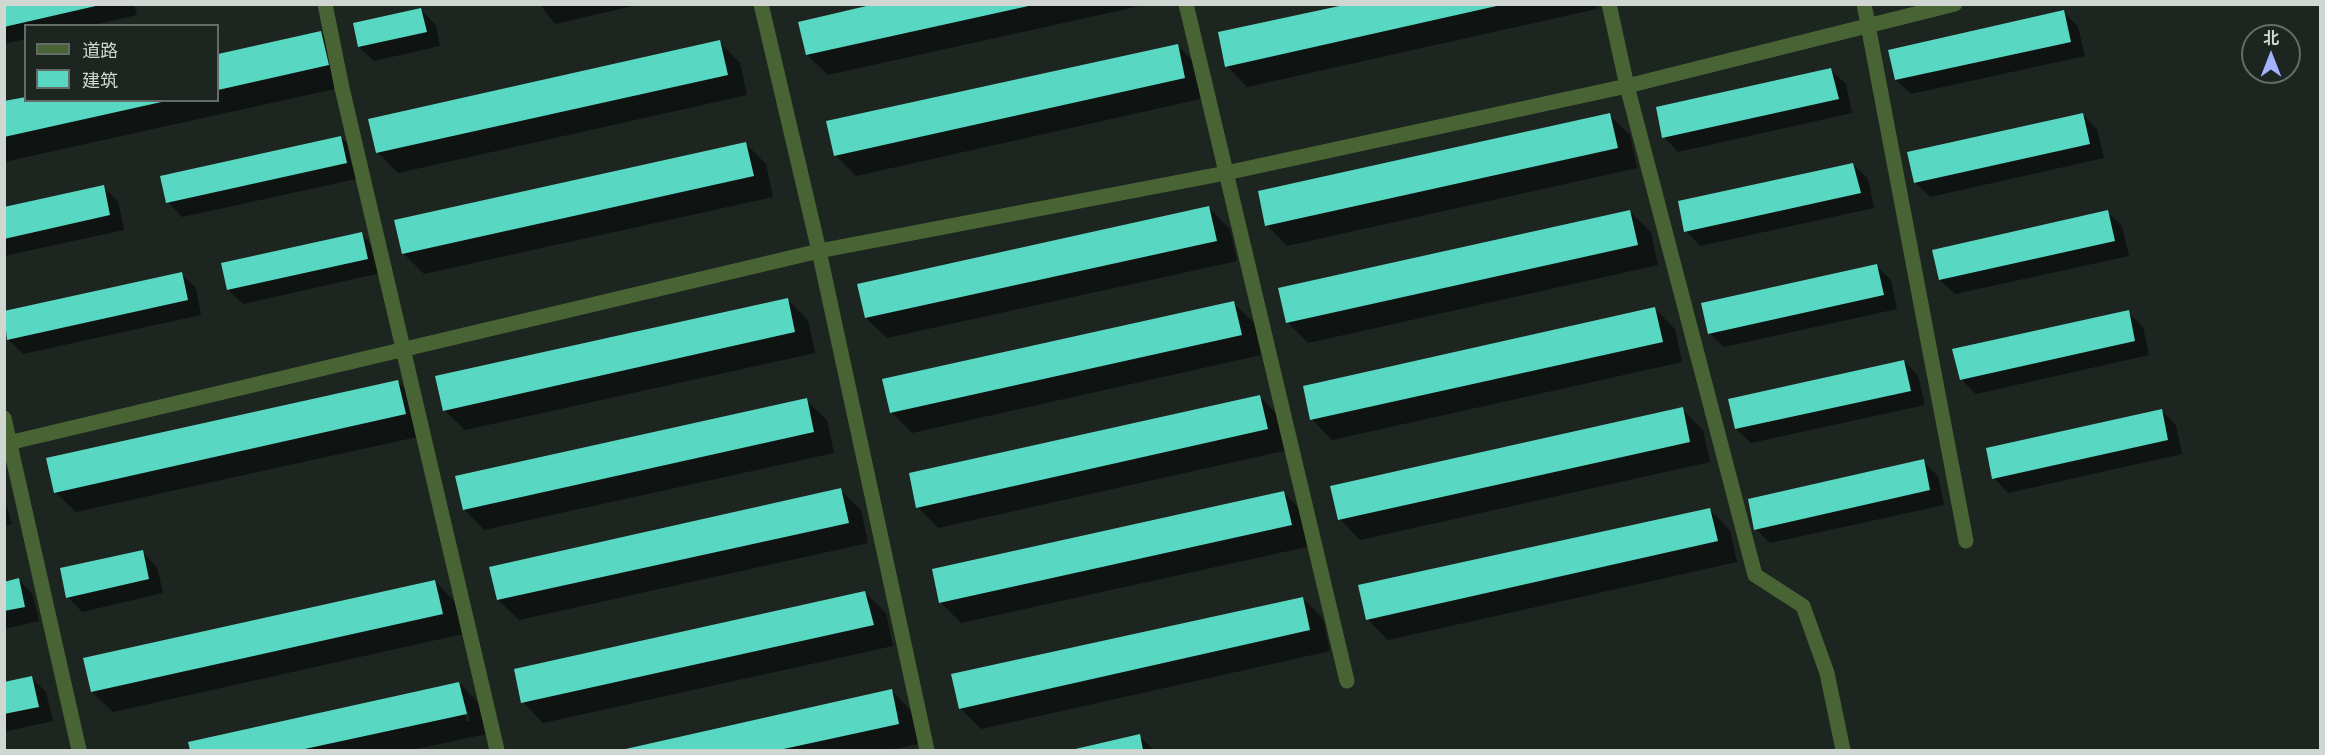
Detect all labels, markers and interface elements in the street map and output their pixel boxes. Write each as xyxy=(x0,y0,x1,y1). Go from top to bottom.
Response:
legend xyxy=(24,24,219,102)
north arrow xyxy=(2241,24,2301,84)
text: 北 xyxy=(2263,27,2279,49)
text: 道路 xyxy=(82,38,118,62)
text: 建筑 xyxy=(82,68,118,92)

